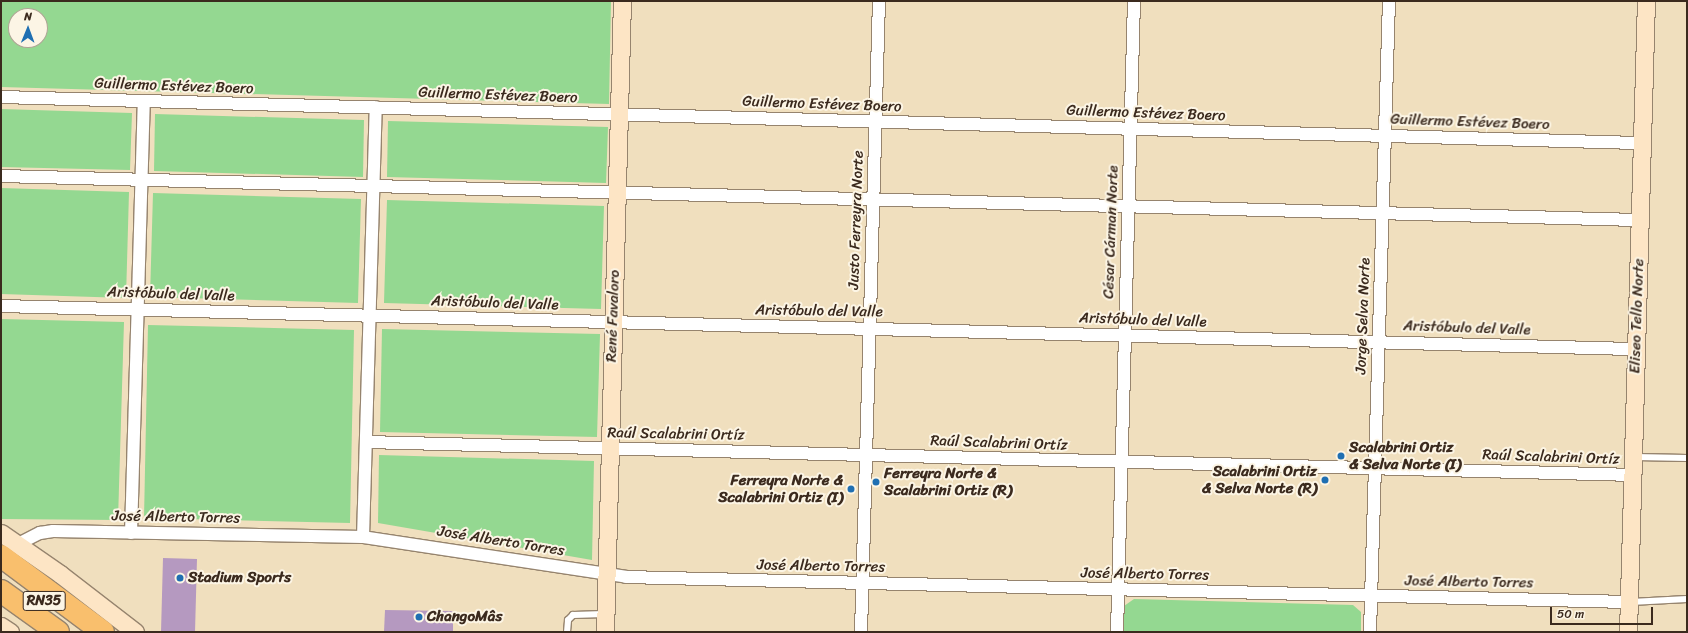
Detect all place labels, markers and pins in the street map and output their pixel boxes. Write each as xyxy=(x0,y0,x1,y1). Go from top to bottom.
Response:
place label: Scalabrini Ortiz & Selva Norte (I) xyxy=(1349,438,1461,473)
marker: Scalabrini Ortiz & Selva Norte (I) xyxy=(1336,451,1346,461)
place label: Scalabrini Ortiz & Selva Norte (R) xyxy=(1202,462,1317,497)
place label: Ferreyra Norte & Scalabrini Ortiz (R) xyxy=(884,464,1012,499)
place label: Ferreyra Norte & Scalabrini Ortiz (I) xyxy=(718,471,843,506)
marker: Scalabrini Ortiz & Selva Norte (R) xyxy=(1320,475,1330,485)
marker: Ferreyra Norte & Scalabrini Ortiz (R) xyxy=(871,477,881,487)
marker: Ferreyra Norte & Scalabrini Ortiz (I) xyxy=(846,484,856,494)
place label: Stadium Sports xyxy=(188,569,291,587)
marker: Stadium Sports xyxy=(175,573,185,583)
place label: ChangoMâs xyxy=(427,608,502,626)
marker: ChangoMâs xyxy=(414,612,424,622)

